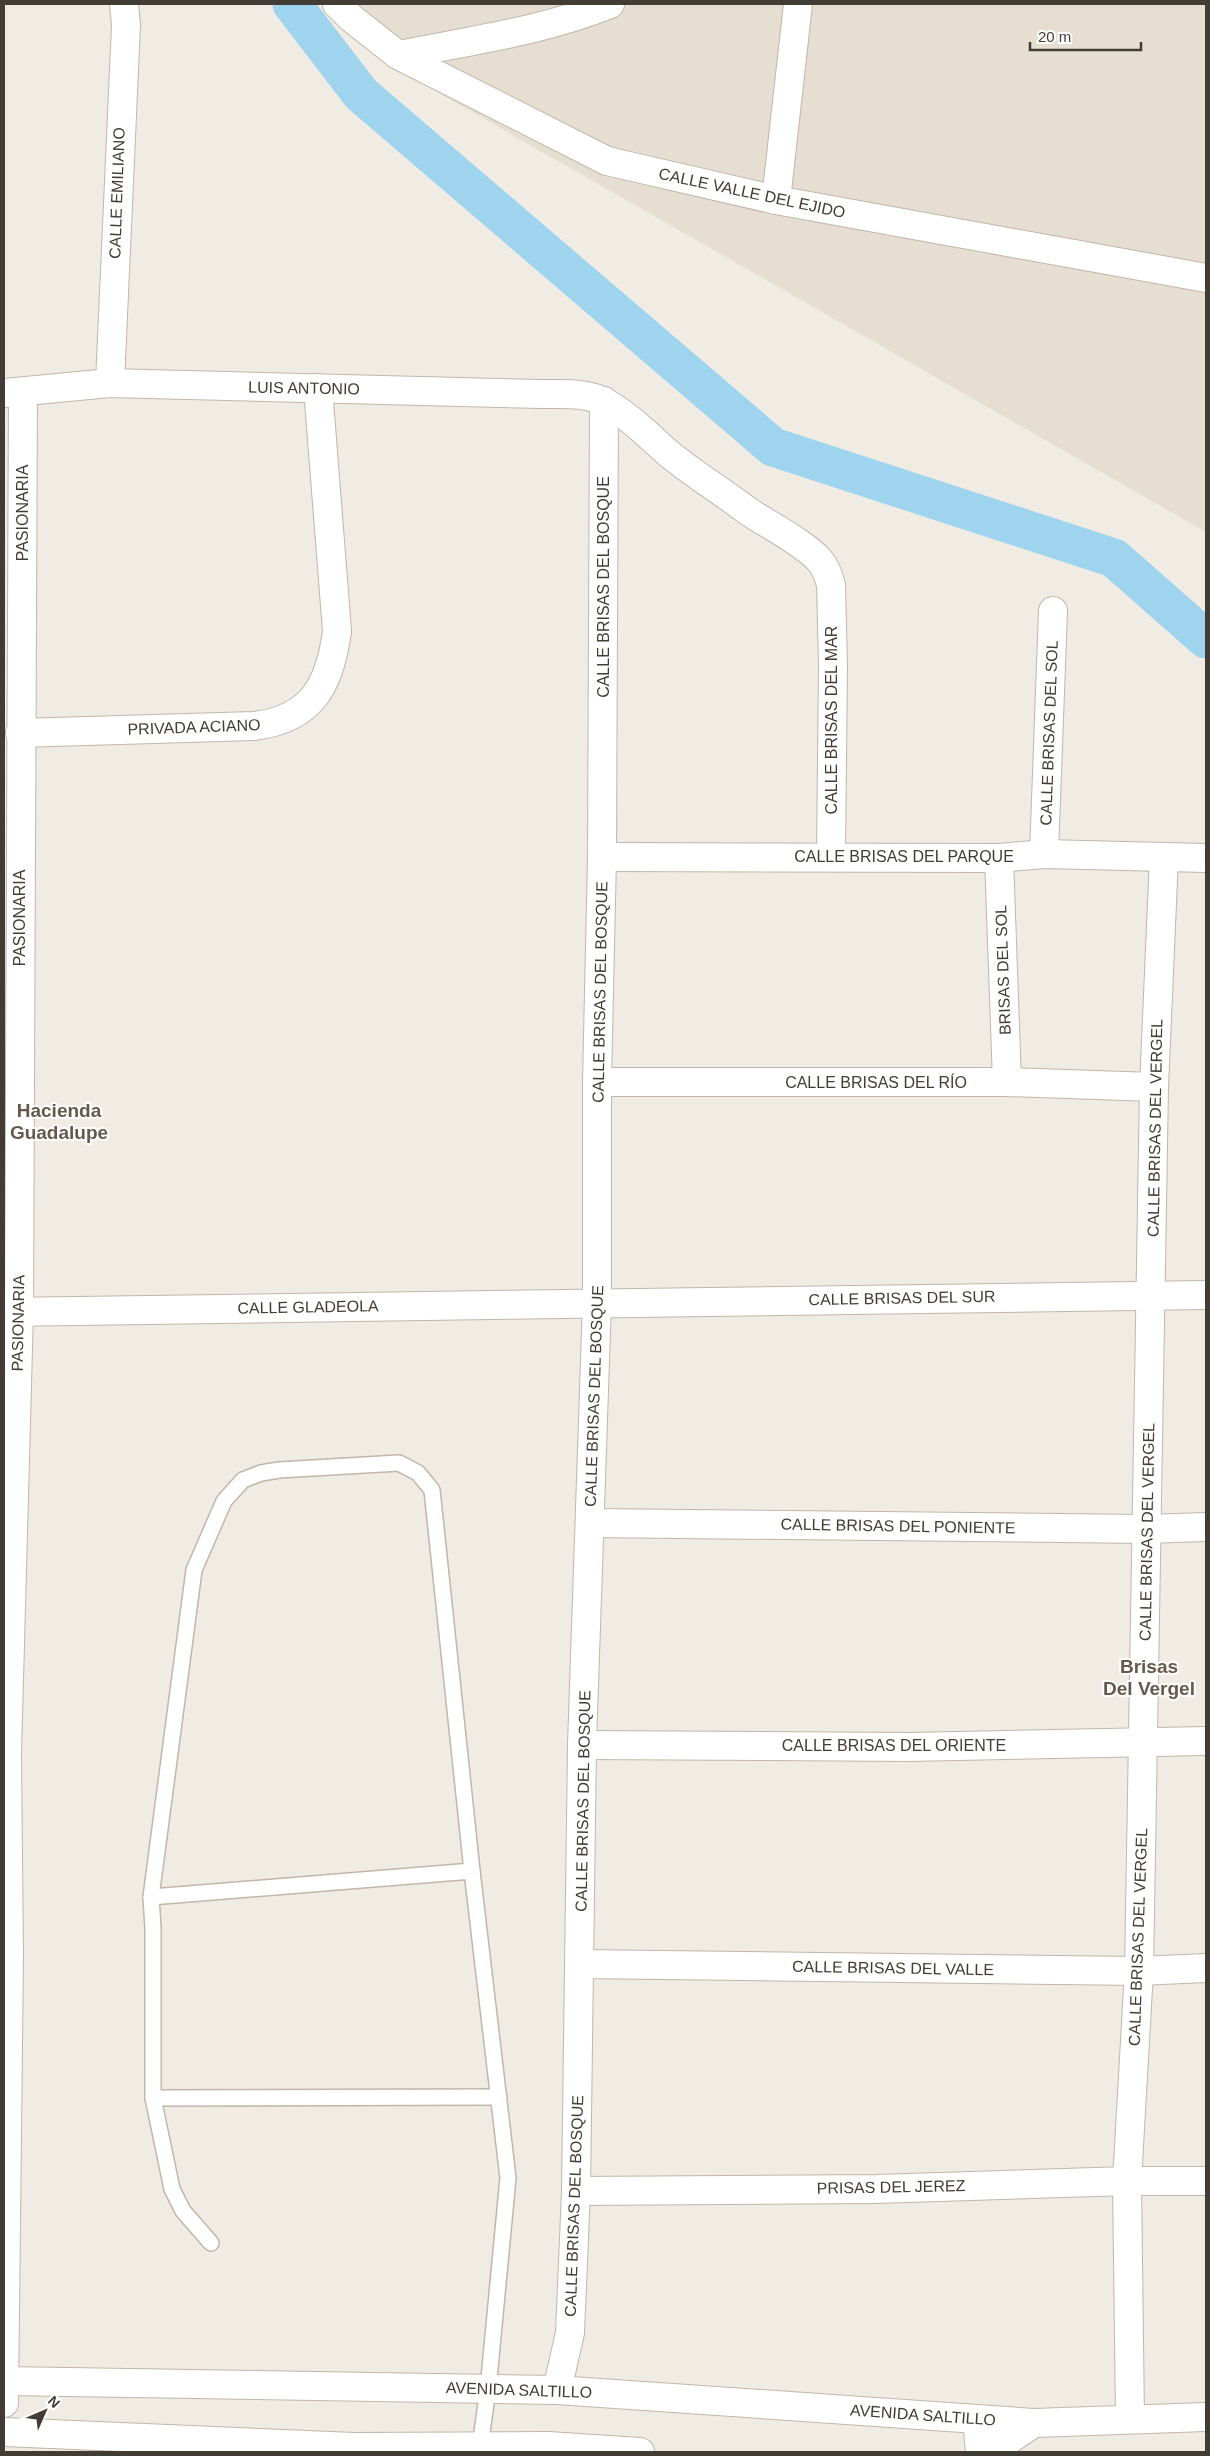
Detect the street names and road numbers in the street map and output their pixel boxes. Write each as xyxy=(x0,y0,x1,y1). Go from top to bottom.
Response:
street label: CALLE EMILIANO xyxy=(106,127,128,259)
street label: CALLE VALLE DEL EJIDO xyxy=(657,165,847,221)
street label: LUIS ANTONIO xyxy=(248,379,360,397)
street label: PASIONARIA xyxy=(14,464,31,561)
street label: CALLE BRISAS DEL BOSQUE xyxy=(595,476,612,698)
street label: CALLE BRISAS DEL MAR xyxy=(823,626,840,814)
street label: CALLE BRISAS DEL SOL xyxy=(1037,640,1061,826)
street label: PRIVADA ACIANO xyxy=(127,716,261,738)
street label: CALLE BRISAS DEL PARQUE xyxy=(794,848,1014,865)
street label: PASIONARIA xyxy=(11,869,28,966)
street label: CALLE BRISAS DEL BOSQUE xyxy=(590,881,610,1103)
street label: BRISAS DEL SOL xyxy=(992,905,1014,1035)
street label: CALLE BRISAS DEL VERGEL xyxy=(1145,1019,1165,1237)
street label: CALLE BRISAS DEL RÍO xyxy=(785,1073,967,1091)
street label: PASIONARIA xyxy=(9,1274,27,1371)
street label: CALLE BRISAS DEL BOSQUE xyxy=(582,1285,606,1507)
street label: CALLE BRISAS DEL SUR xyxy=(808,1288,996,1308)
street label: CALLE GLADEOLA xyxy=(237,1297,379,1317)
street label: CALLE BRISAS DEL VERGEL xyxy=(1137,1423,1157,1641)
street label: CALLE BRISAS DEL PONIENTE xyxy=(780,1515,1016,1537)
street label: CALLE BRISAS DEL BOSQUE xyxy=(573,1690,593,1912)
street label: CALLE BRISAS DEL ORIENTE xyxy=(782,1737,1006,1754)
street label: CALLE BRISAS DEL VERGEL xyxy=(1126,1828,1150,2046)
street label: CALLE BRISAS DEL VALLE xyxy=(792,1958,994,1978)
street label: CALLE BRISAS DEL BOSQUE xyxy=(562,2095,586,2317)
street label: PRISAS DEL JEREZ xyxy=(816,2177,966,2197)
street label: AVENIDA SALTILLO xyxy=(446,2379,592,2401)
street label: AVENIDA SALTILLO xyxy=(850,2401,996,2429)

